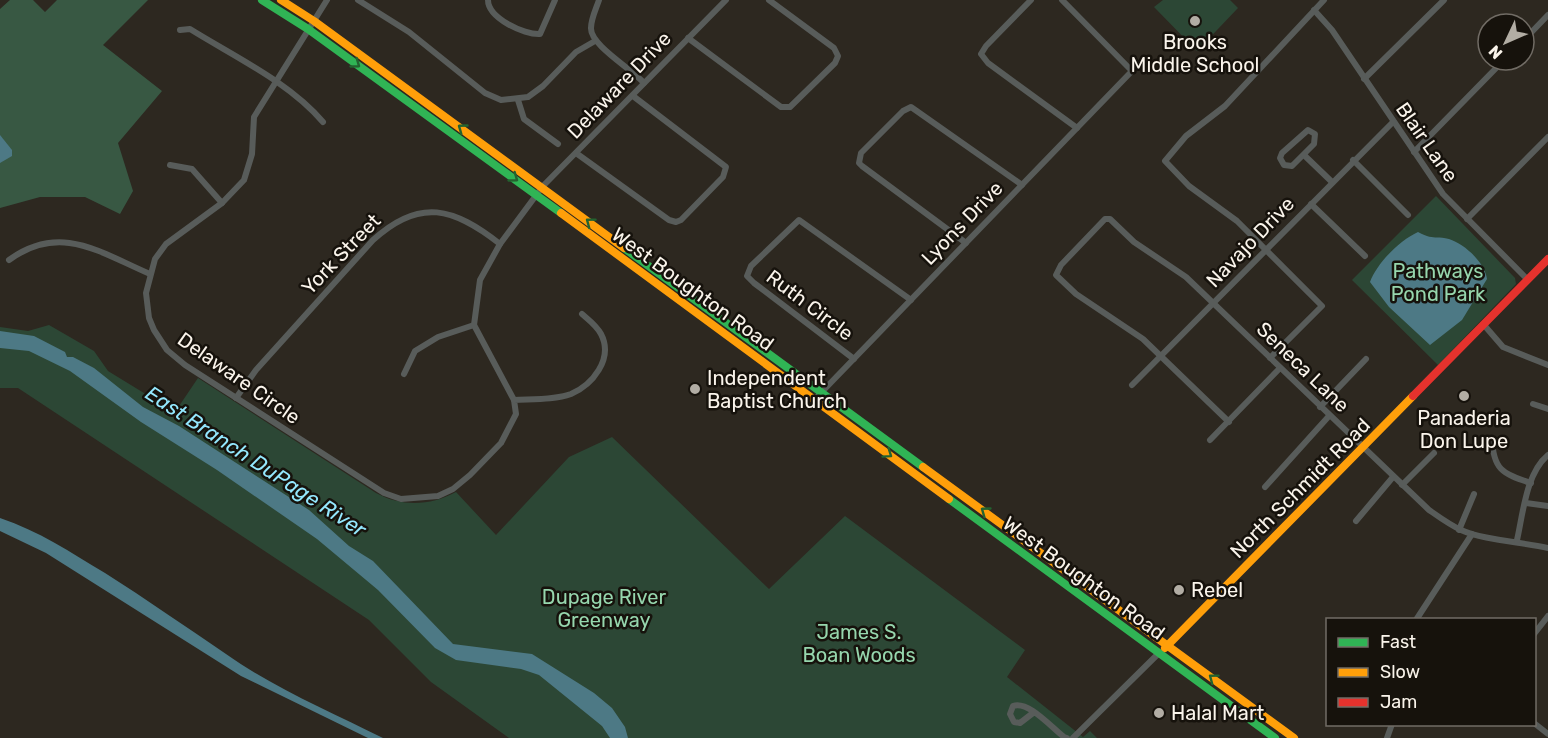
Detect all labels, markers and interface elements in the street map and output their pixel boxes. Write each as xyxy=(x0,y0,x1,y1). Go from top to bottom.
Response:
north arrow xyxy=(1476,12,1536,72)
marker: Brooks Middle School xyxy=(1188,14,1202,28)
street label: Delaware Drive xyxy=(562,27,676,143)
place label: Brooks Middle School xyxy=(1131,30,1259,77)
text: N xyxy=(1485,41,1506,63)
one-way arrow xyxy=(349,56,360,67)
street label: Blair Lane xyxy=(1391,98,1463,186)
one-way arrow xyxy=(457,124,468,135)
one-way arrow xyxy=(507,171,518,182)
street label: Lyons Drive xyxy=(916,176,1008,270)
street label: Navajo Drive xyxy=(1201,192,1299,292)
street label: York Street xyxy=(297,208,386,299)
one-way arrow xyxy=(586,218,597,229)
street label: West Boughton Road xyxy=(607,222,779,356)
park label: Pathways Pond Park xyxy=(1391,259,1486,306)
street label: Ruth Circle xyxy=(762,265,858,345)
street label: Seneca Lane xyxy=(1252,317,1354,417)
street label: Delaware Circle xyxy=(173,327,305,429)
place label: Independent Baptist Church xyxy=(707,366,847,413)
water label: East Branch DuPage River xyxy=(141,380,372,542)
marker: Independent Baptist Church xyxy=(688,382,702,396)
marker: Panaderia Don Lupe xyxy=(1457,389,1471,403)
place label: Panaderia Don Lupe xyxy=(1417,406,1511,453)
street label: North Schmidt Road xyxy=(1225,413,1375,563)
one-way arrow xyxy=(881,447,892,458)
one-way arrow xyxy=(981,507,992,518)
street label: West Boughton Road xyxy=(998,511,1170,645)
place label: Rebel xyxy=(1191,578,1243,602)
marker: Rebel xyxy=(1172,583,1186,597)
park label: Dupage River Greenway xyxy=(542,585,667,632)
legend xyxy=(1326,618,1536,726)
park label: James S. Boan Woods xyxy=(802,620,916,667)
text: Fast xyxy=(1380,631,1416,653)
text: Slow xyxy=(1380,661,1420,683)
one-way arrow xyxy=(1209,674,1220,685)
text: Jam xyxy=(1380,691,1417,713)
place label: Halal Mart xyxy=(1171,701,1265,725)
marker: Halal Mart xyxy=(1152,706,1166,720)

